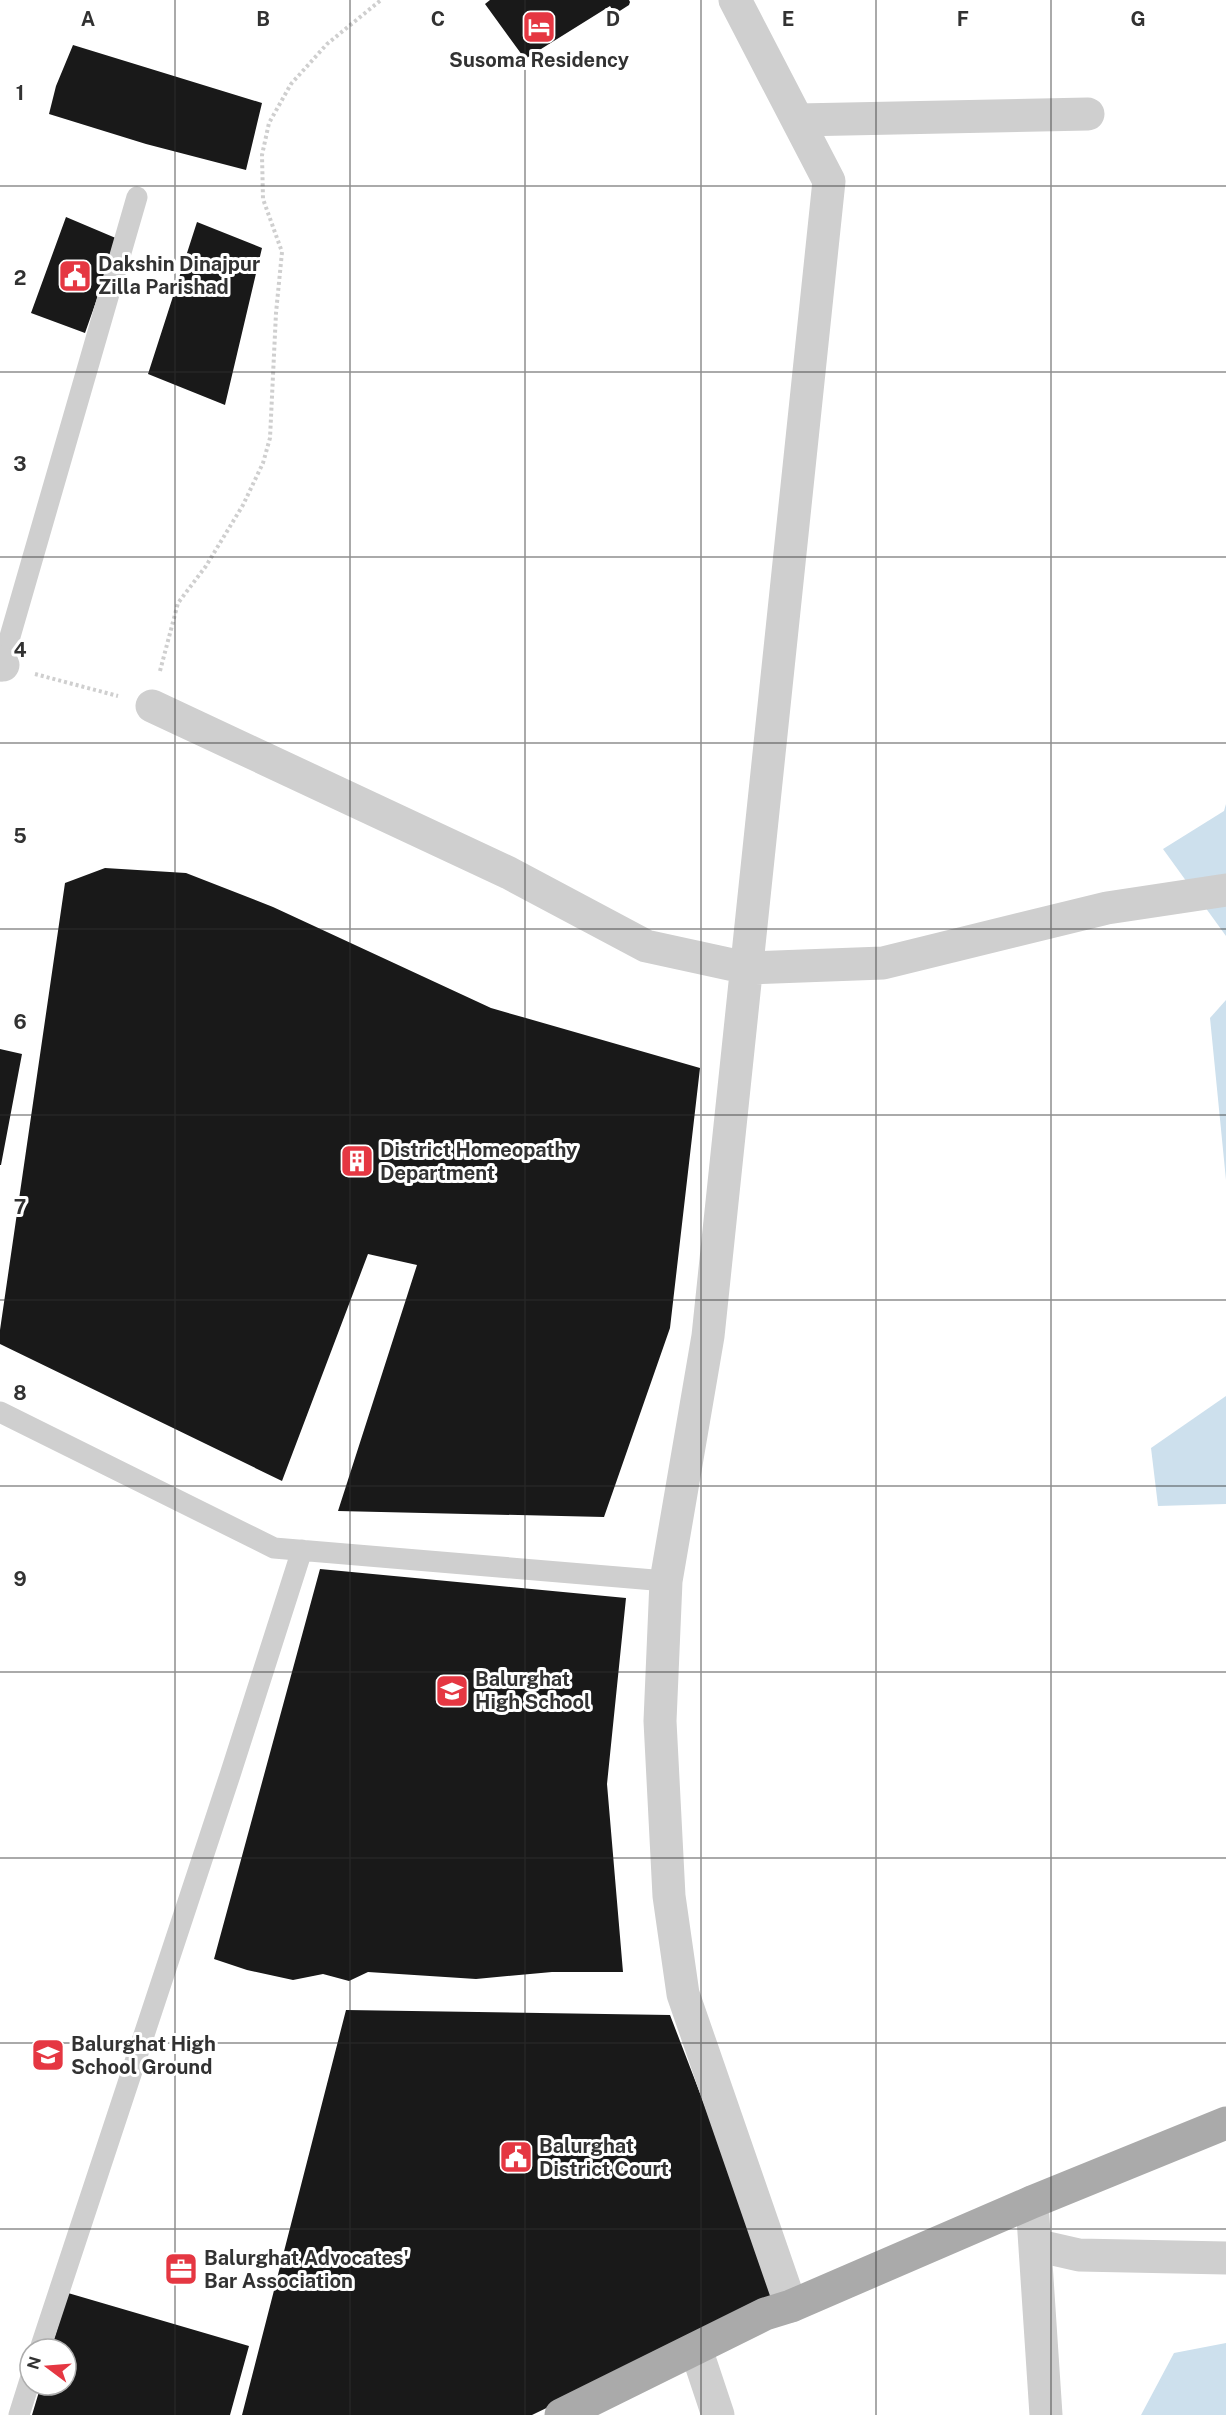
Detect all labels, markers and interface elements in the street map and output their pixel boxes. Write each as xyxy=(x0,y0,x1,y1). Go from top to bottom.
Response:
text: A xyxy=(81,7,95,31)
text: B xyxy=(256,7,270,31)
text: C xyxy=(431,7,445,31)
text: D xyxy=(606,7,620,31)
text: E xyxy=(782,7,794,31)
text: F xyxy=(957,7,969,31)
text: G xyxy=(1130,7,1146,31)
hotel icon: Susoma Residency xyxy=(521,9,557,45)
place label: Susoma Residency xyxy=(449,48,629,72)
text: 1 xyxy=(16,81,24,105)
place label: Dakshin Dinajpur Zilla Parishad xyxy=(98,252,260,299)
public building icon: Dakshin Dinajpur Zilla Parishad xyxy=(57,258,93,294)
text: 2 xyxy=(14,266,26,290)
text: 3 xyxy=(13,452,27,476)
text: 4 xyxy=(13,638,27,662)
text: 5 xyxy=(13,824,27,848)
text: 6 xyxy=(13,1010,27,1034)
place label: District Homeopathy Department xyxy=(380,1138,577,1185)
building icon: District Homeopathy Department xyxy=(339,1143,375,1179)
text: 7 xyxy=(14,1195,26,1219)
text: 8 xyxy=(13,1381,27,1405)
text: 9 xyxy=(13,1567,27,1591)
place label: Balurghat High School xyxy=(475,1667,591,1714)
school or university icon: Balurghat High School xyxy=(434,1673,470,1709)
place label: Balurghat High School Ground xyxy=(71,2032,216,2079)
school or university icon: Balurghat High School Ground xyxy=(30,2037,66,2073)
place label: Balurghat District Court xyxy=(539,2134,669,2181)
public building icon: Balurghat District Court xyxy=(498,2139,534,2175)
place label: Balurghat Advocates' Bar Association xyxy=(204,2246,409,2293)
office icon: Balurghat Advocates' Bar Association xyxy=(163,2251,199,2287)
north arrow xyxy=(18,2337,78,2397)
text: N xyxy=(23,2354,45,2372)

